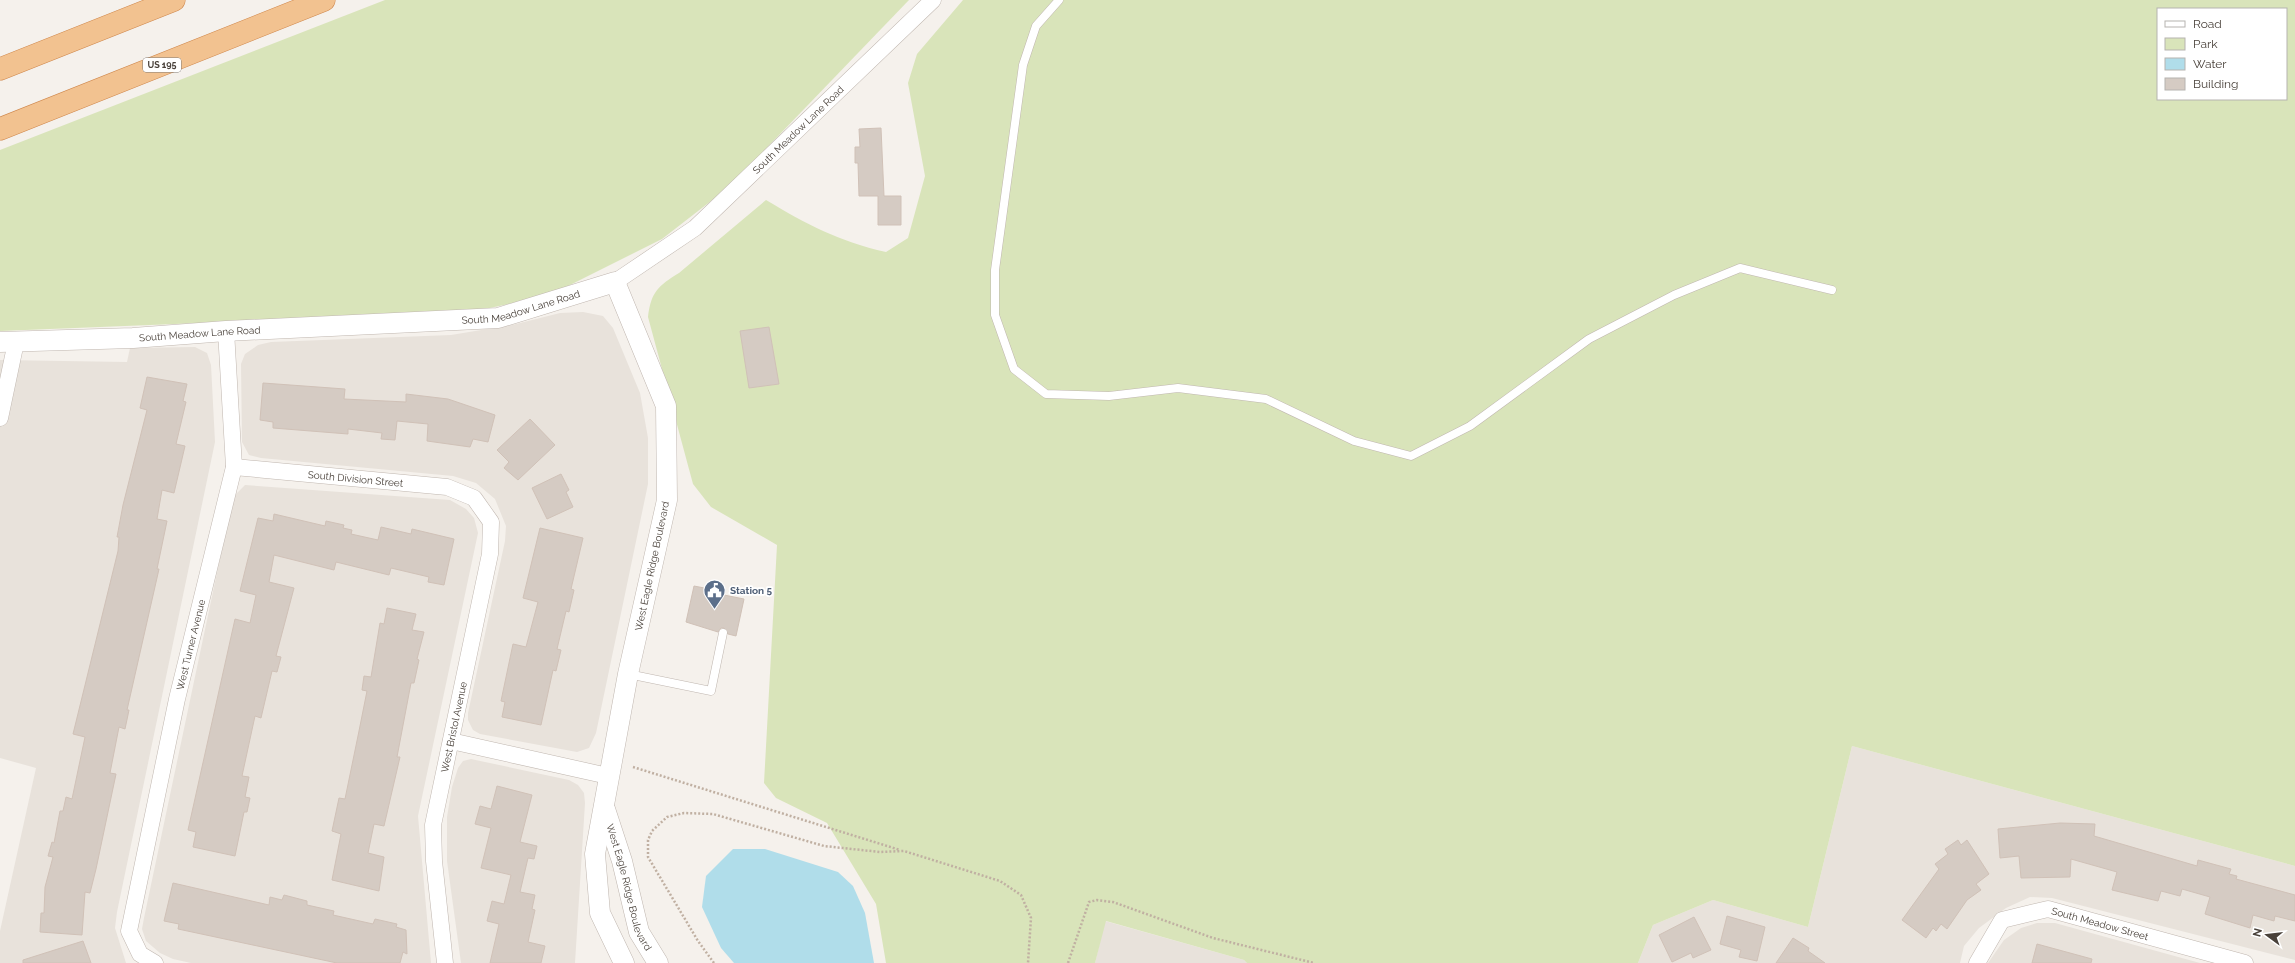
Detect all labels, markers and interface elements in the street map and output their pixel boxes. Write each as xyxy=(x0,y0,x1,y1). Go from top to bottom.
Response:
legend xyxy=(2157,8,2287,100)
text: Road xyxy=(2193,17,2222,31)
text: Park xyxy=(2193,37,2218,51)
text: Water xyxy=(2193,57,2227,71)
road number: US 195 xyxy=(143,58,181,72)
text: Building xyxy=(2193,77,2239,91)
street label: South Meadow Lane Road xyxy=(750,83,846,176)
street label: South Meadow Lane Road xyxy=(461,288,581,325)
street label: South Meadow Lane Road xyxy=(139,324,261,343)
street label: South Division Street xyxy=(307,468,404,488)
street label: West Eagle Ridge Boulevard xyxy=(633,500,671,632)
public building icon: Station 5 xyxy=(702,577,728,610)
place label: Station 5 xyxy=(730,585,772,596)
street label: West Turner Avenue xyxy=(174,598,207,691)
street label: West Bristol Avenue xyxy=(439,680,469,773)
street label: West Eagle Ridge Boulevard xyxy=(605,822,654,952)
street label: South Meadow Street xyxy=(2050,905,2150,942)
north arrow xyxy=(2247,915,2287,955)
text: N xyxy=(2250,927,2265,938)

